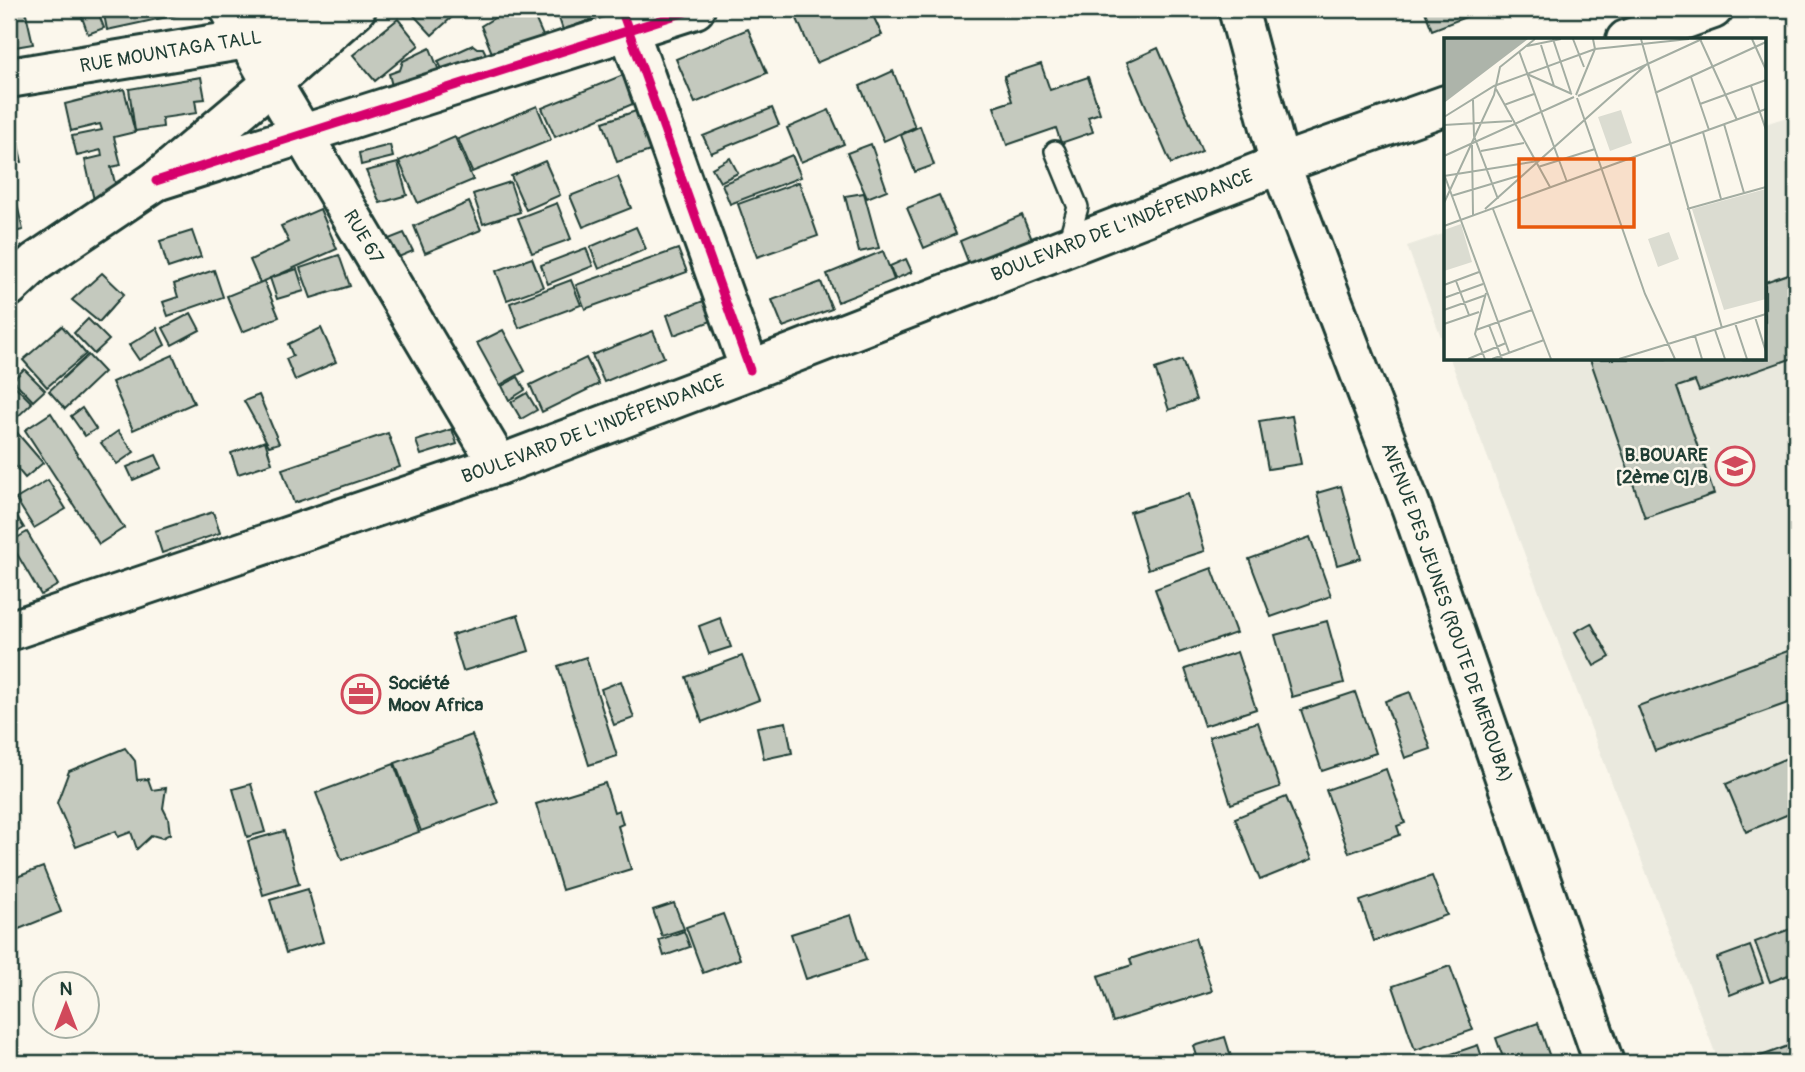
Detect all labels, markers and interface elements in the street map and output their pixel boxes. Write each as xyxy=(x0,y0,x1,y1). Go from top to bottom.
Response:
street label: RUE MOUNTAGA TALL xyxy=(78,25,263,78)
inset map xyxy=(1444,38,1766,360)
street label: BOULEVARD DE L'INDÉPENDANCE xyxy=(988,164,1257,287)
street label: RUE 67 xyxy=(338,206,389,268)
street label: BOULEVARD DE L'INDÉPENDANCE xyxy=(458,369,728,489)
street label: AVENUE DES JEUNES (ROUTE DE MEROUBA) xyxy=(1376,439,1518,785)
place label: B.BOUARE [2ème C]/B xyxy=(1616,443,1708,489)
school or university icon: B.BOUARE [2ème C]/B xyxy=(1714,445,1756,487)
place label: Société Moov Africa xyxy=(388,671,484,717)
office icon: Société Moov Africa xyxy=(340,673,382,715)
north arrow xyxy=(32,970,102,1040)
text: N xyxy=(60,977,73,1001)

